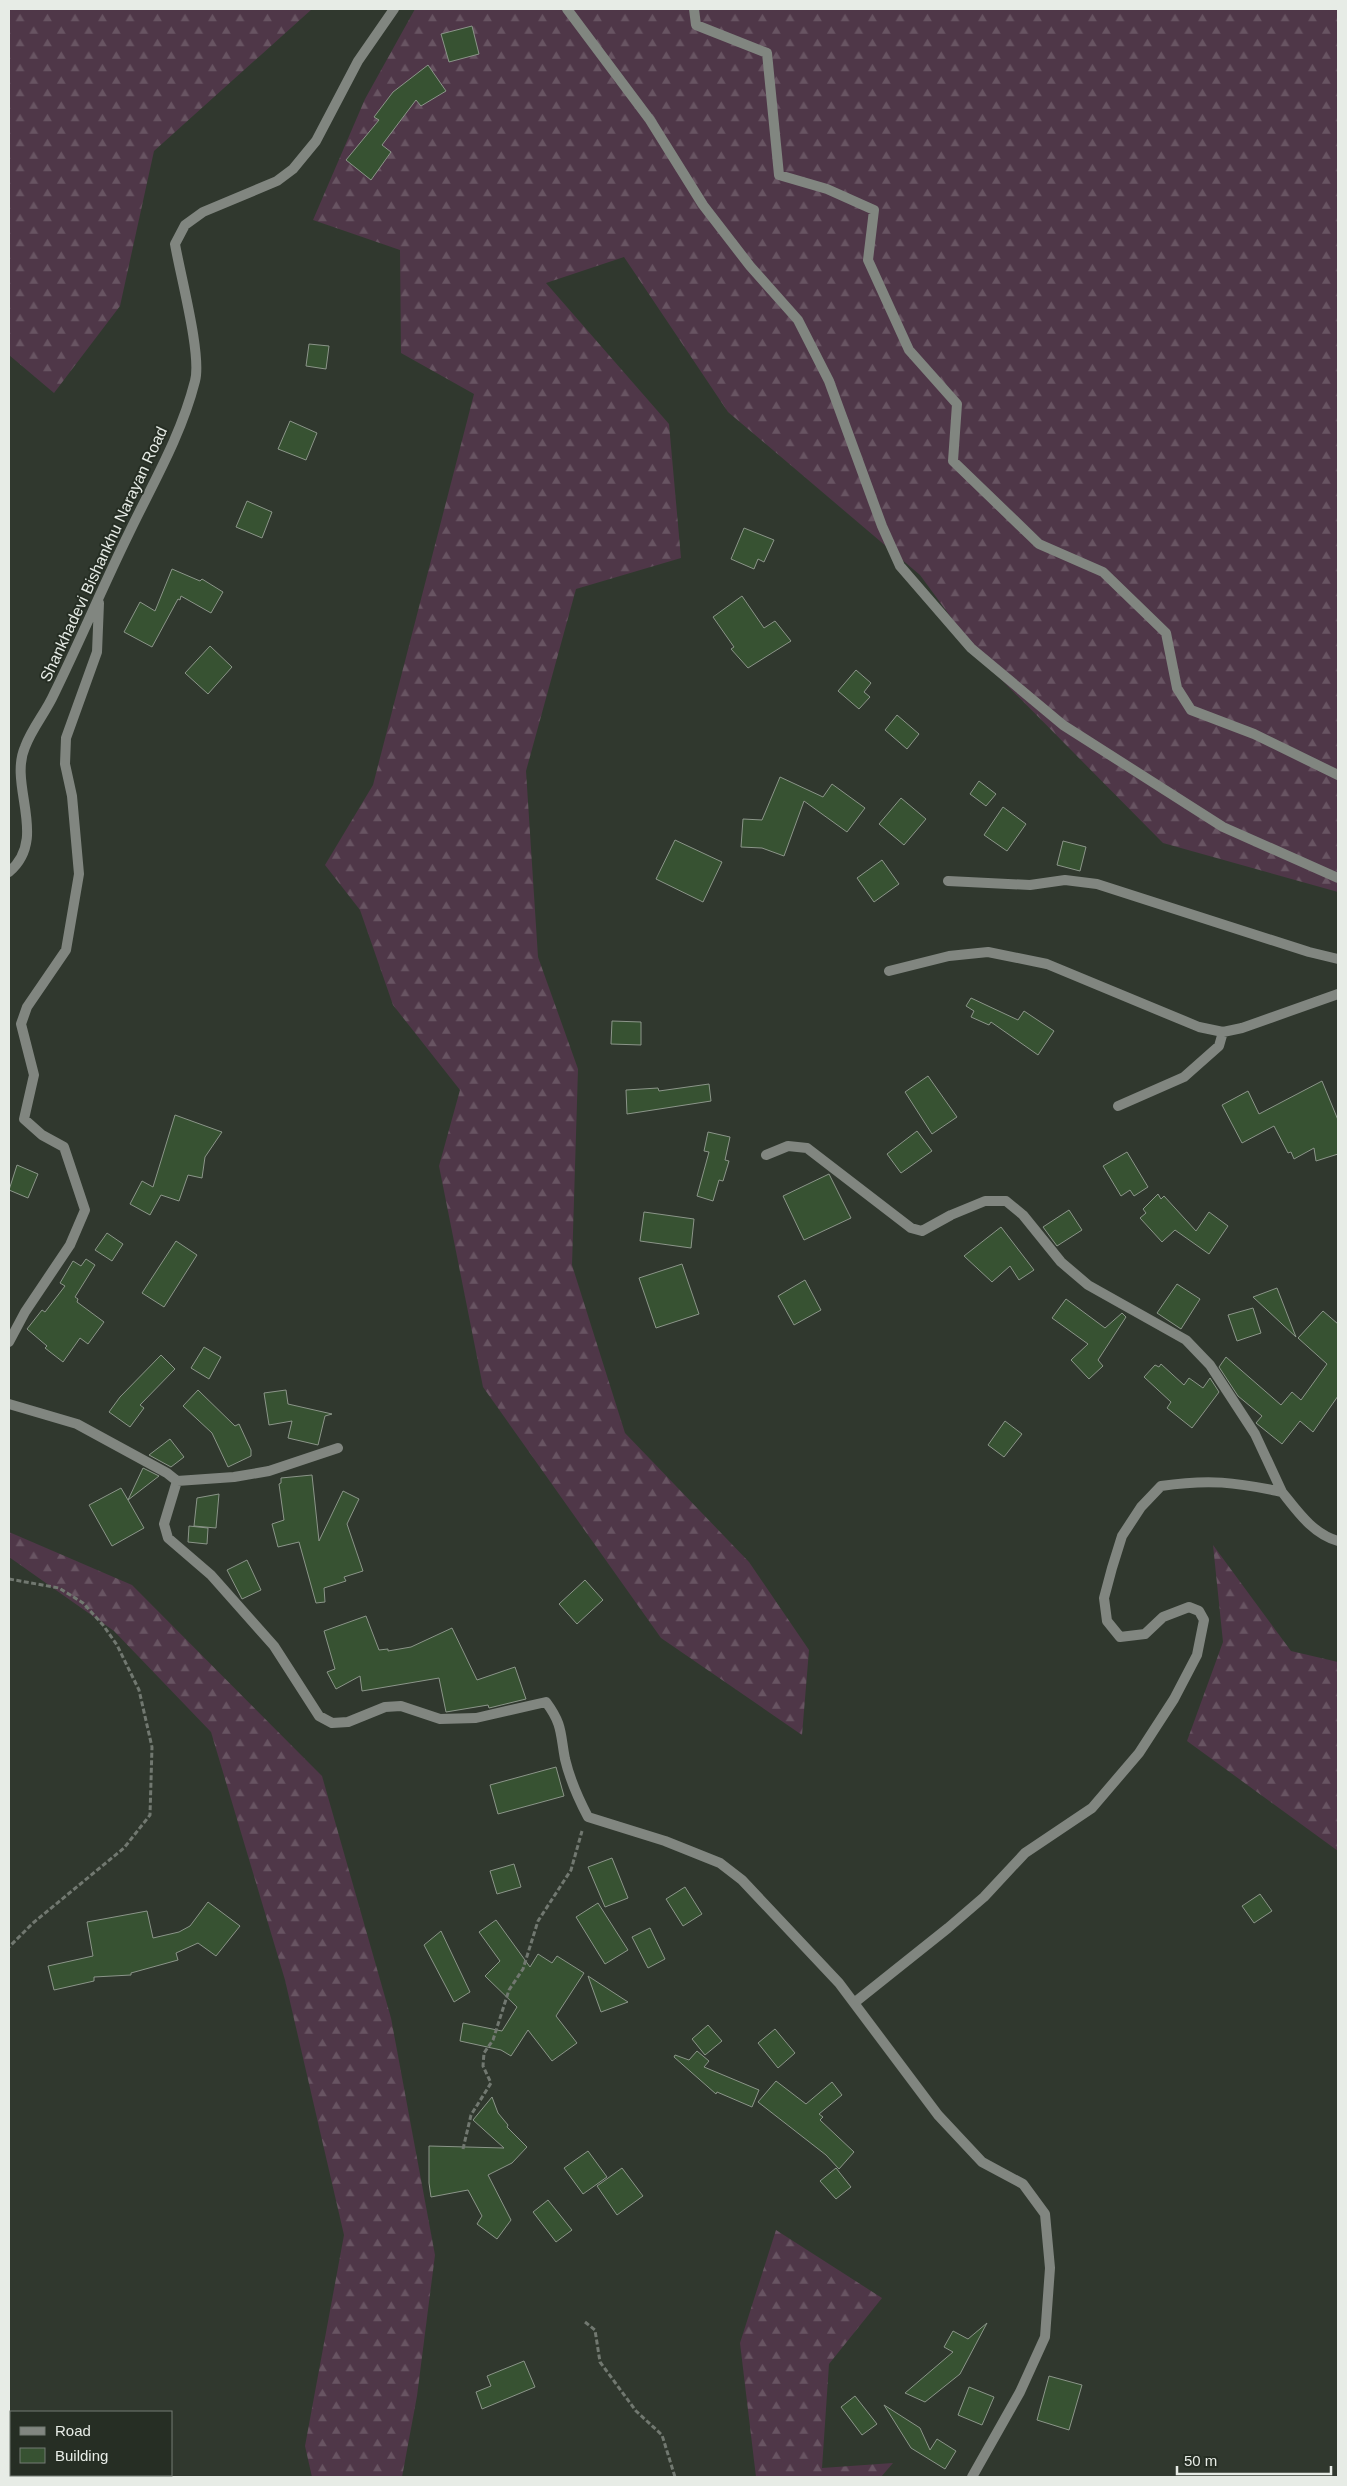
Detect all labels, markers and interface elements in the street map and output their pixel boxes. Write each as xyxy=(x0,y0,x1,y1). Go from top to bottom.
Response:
street label: Shankhadevi Bishankhu Narayan Road xyxy=(37,424,170,684)
legend xyxy=(10,2411,172,2476)
text: Road xyxy=(55,2422,91,2439)
scale bar xyxy=(1177,2444,1331,2476)
text: Building xyxy=(55,2447,108,2464)
text: 50 m xyxy=(1184,2452,1217,2469)

